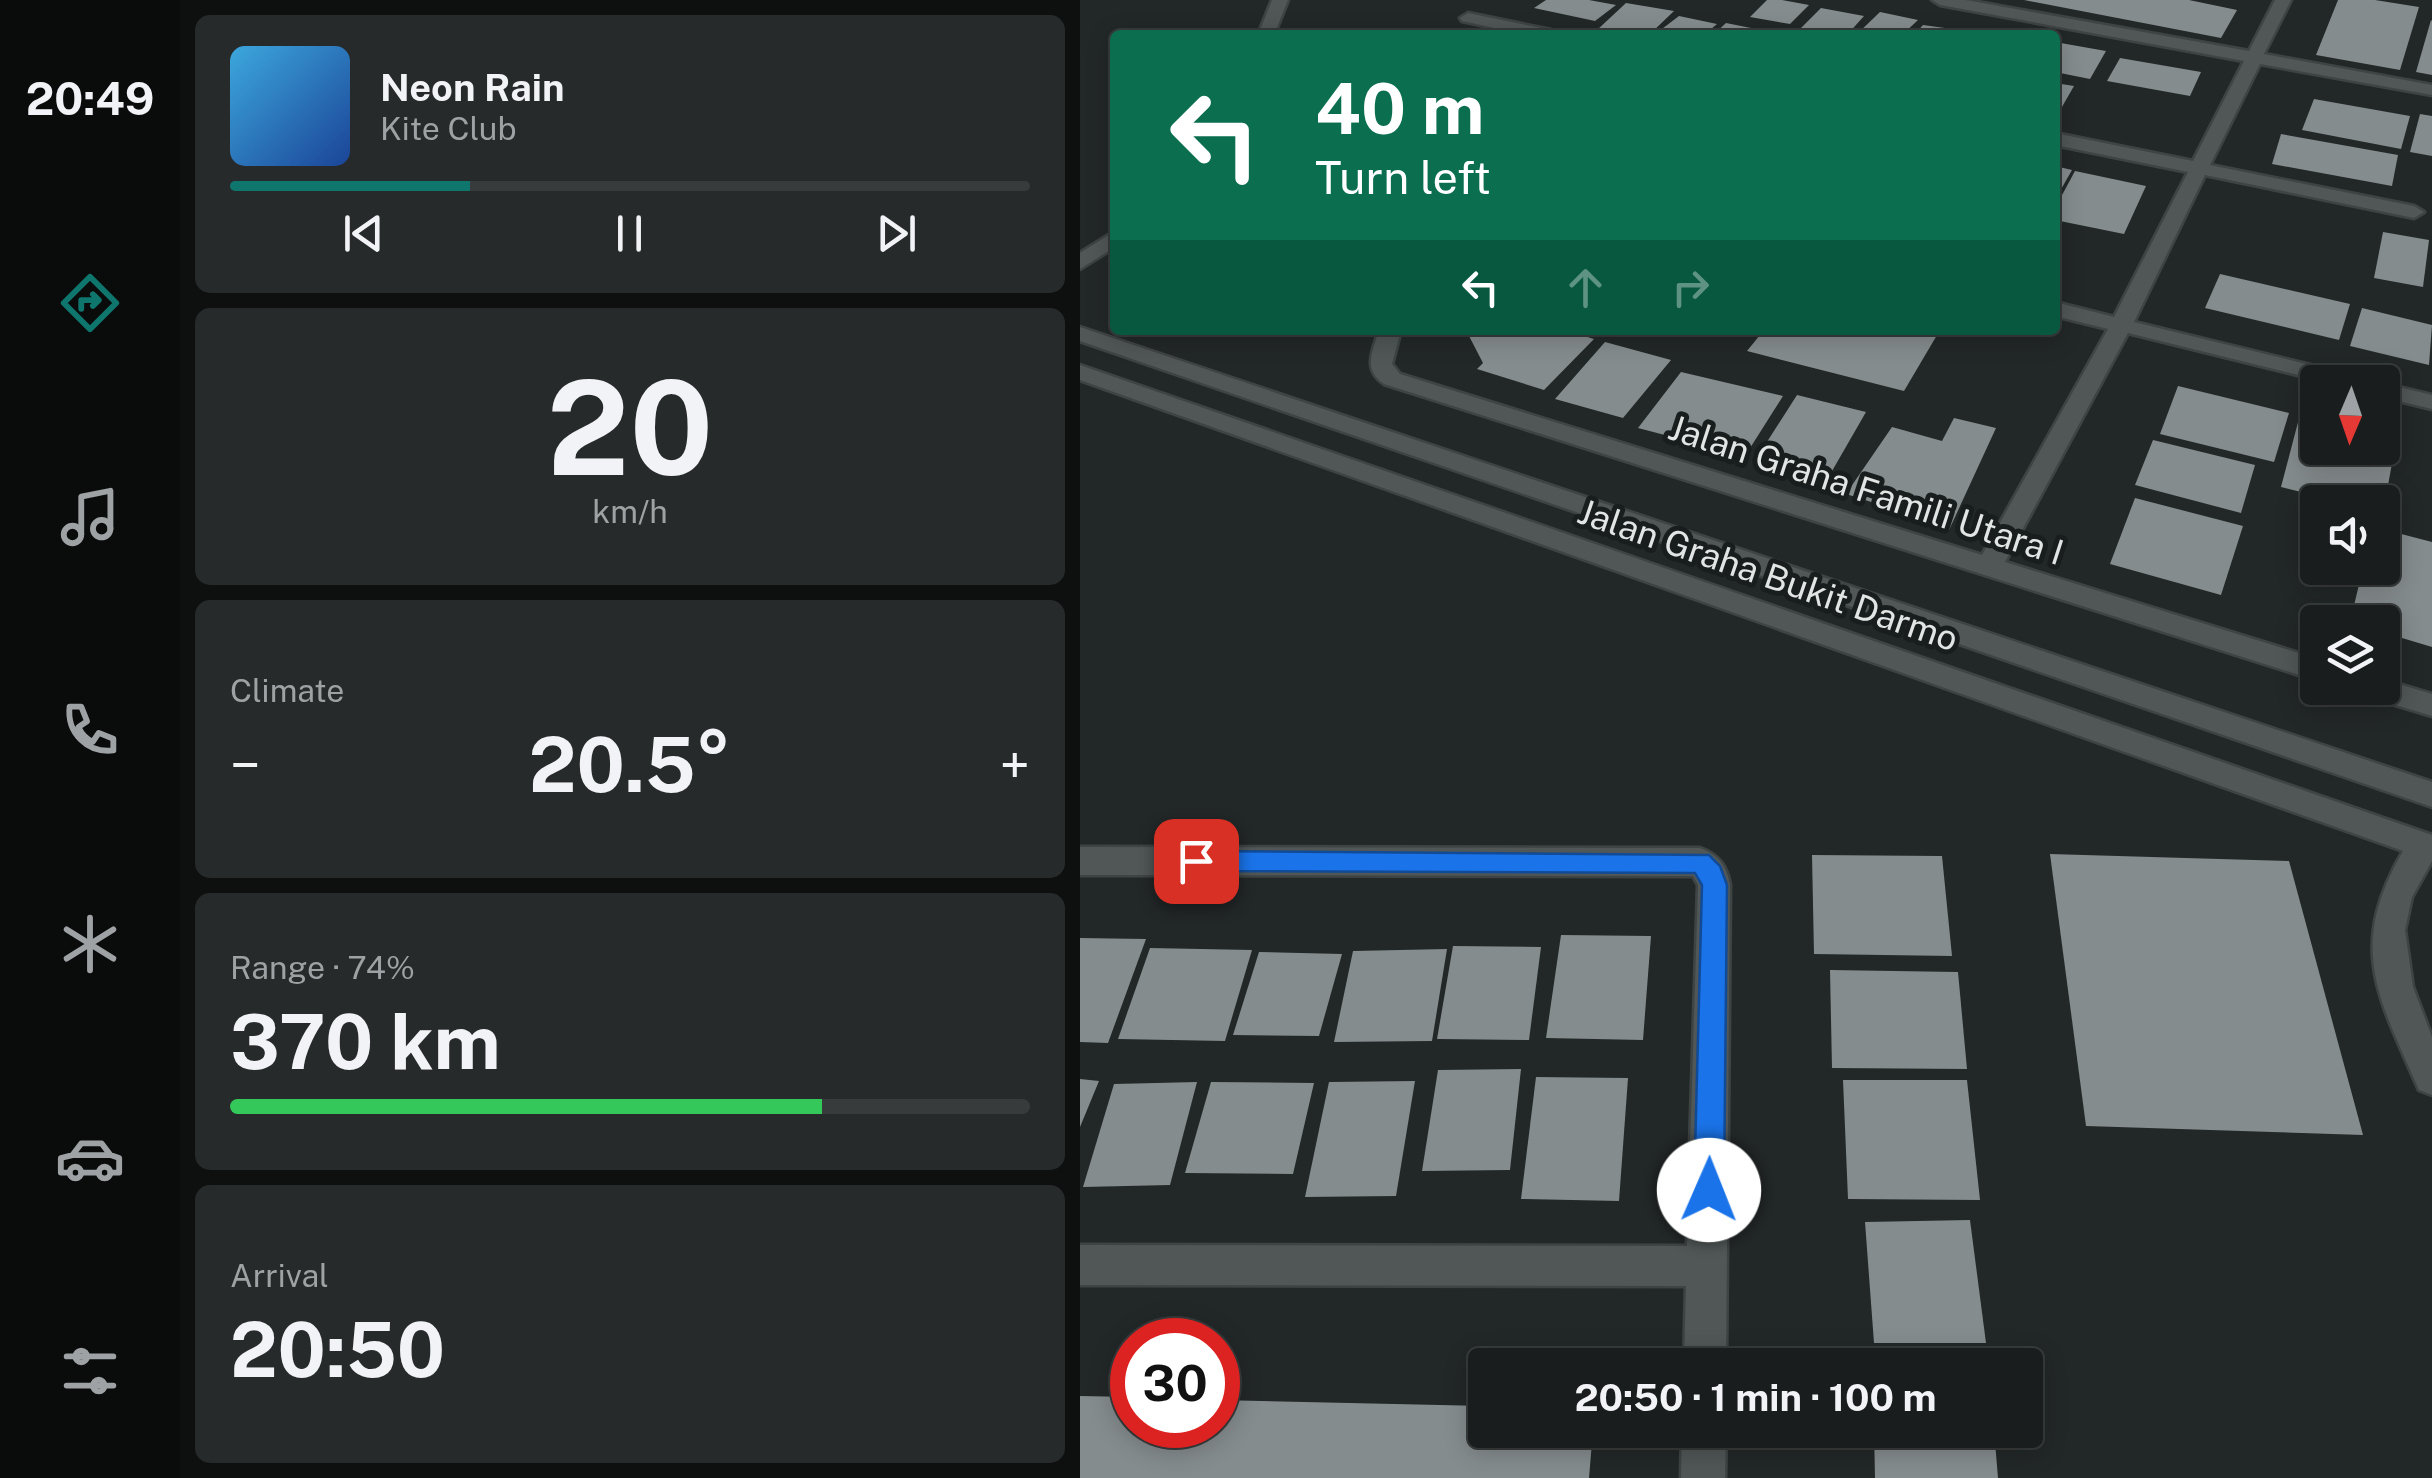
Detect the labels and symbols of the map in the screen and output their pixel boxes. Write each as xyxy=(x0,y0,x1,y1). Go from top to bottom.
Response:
north arrow xyxy=(2300,365,2400,465)
street label: Jalan Graha Famili Utara I xyxy=(1663,407,2069,573)
street label: Jalan Graha Bukit Darmo xyxy=(1573,491,1963,659)
pin xyxy=(1154,819,1239,904)
position arrow xyxy=(1657,1138,1761,1242)
speed limit sign: 30 xyxy=(1110,1318,1240,1448)

